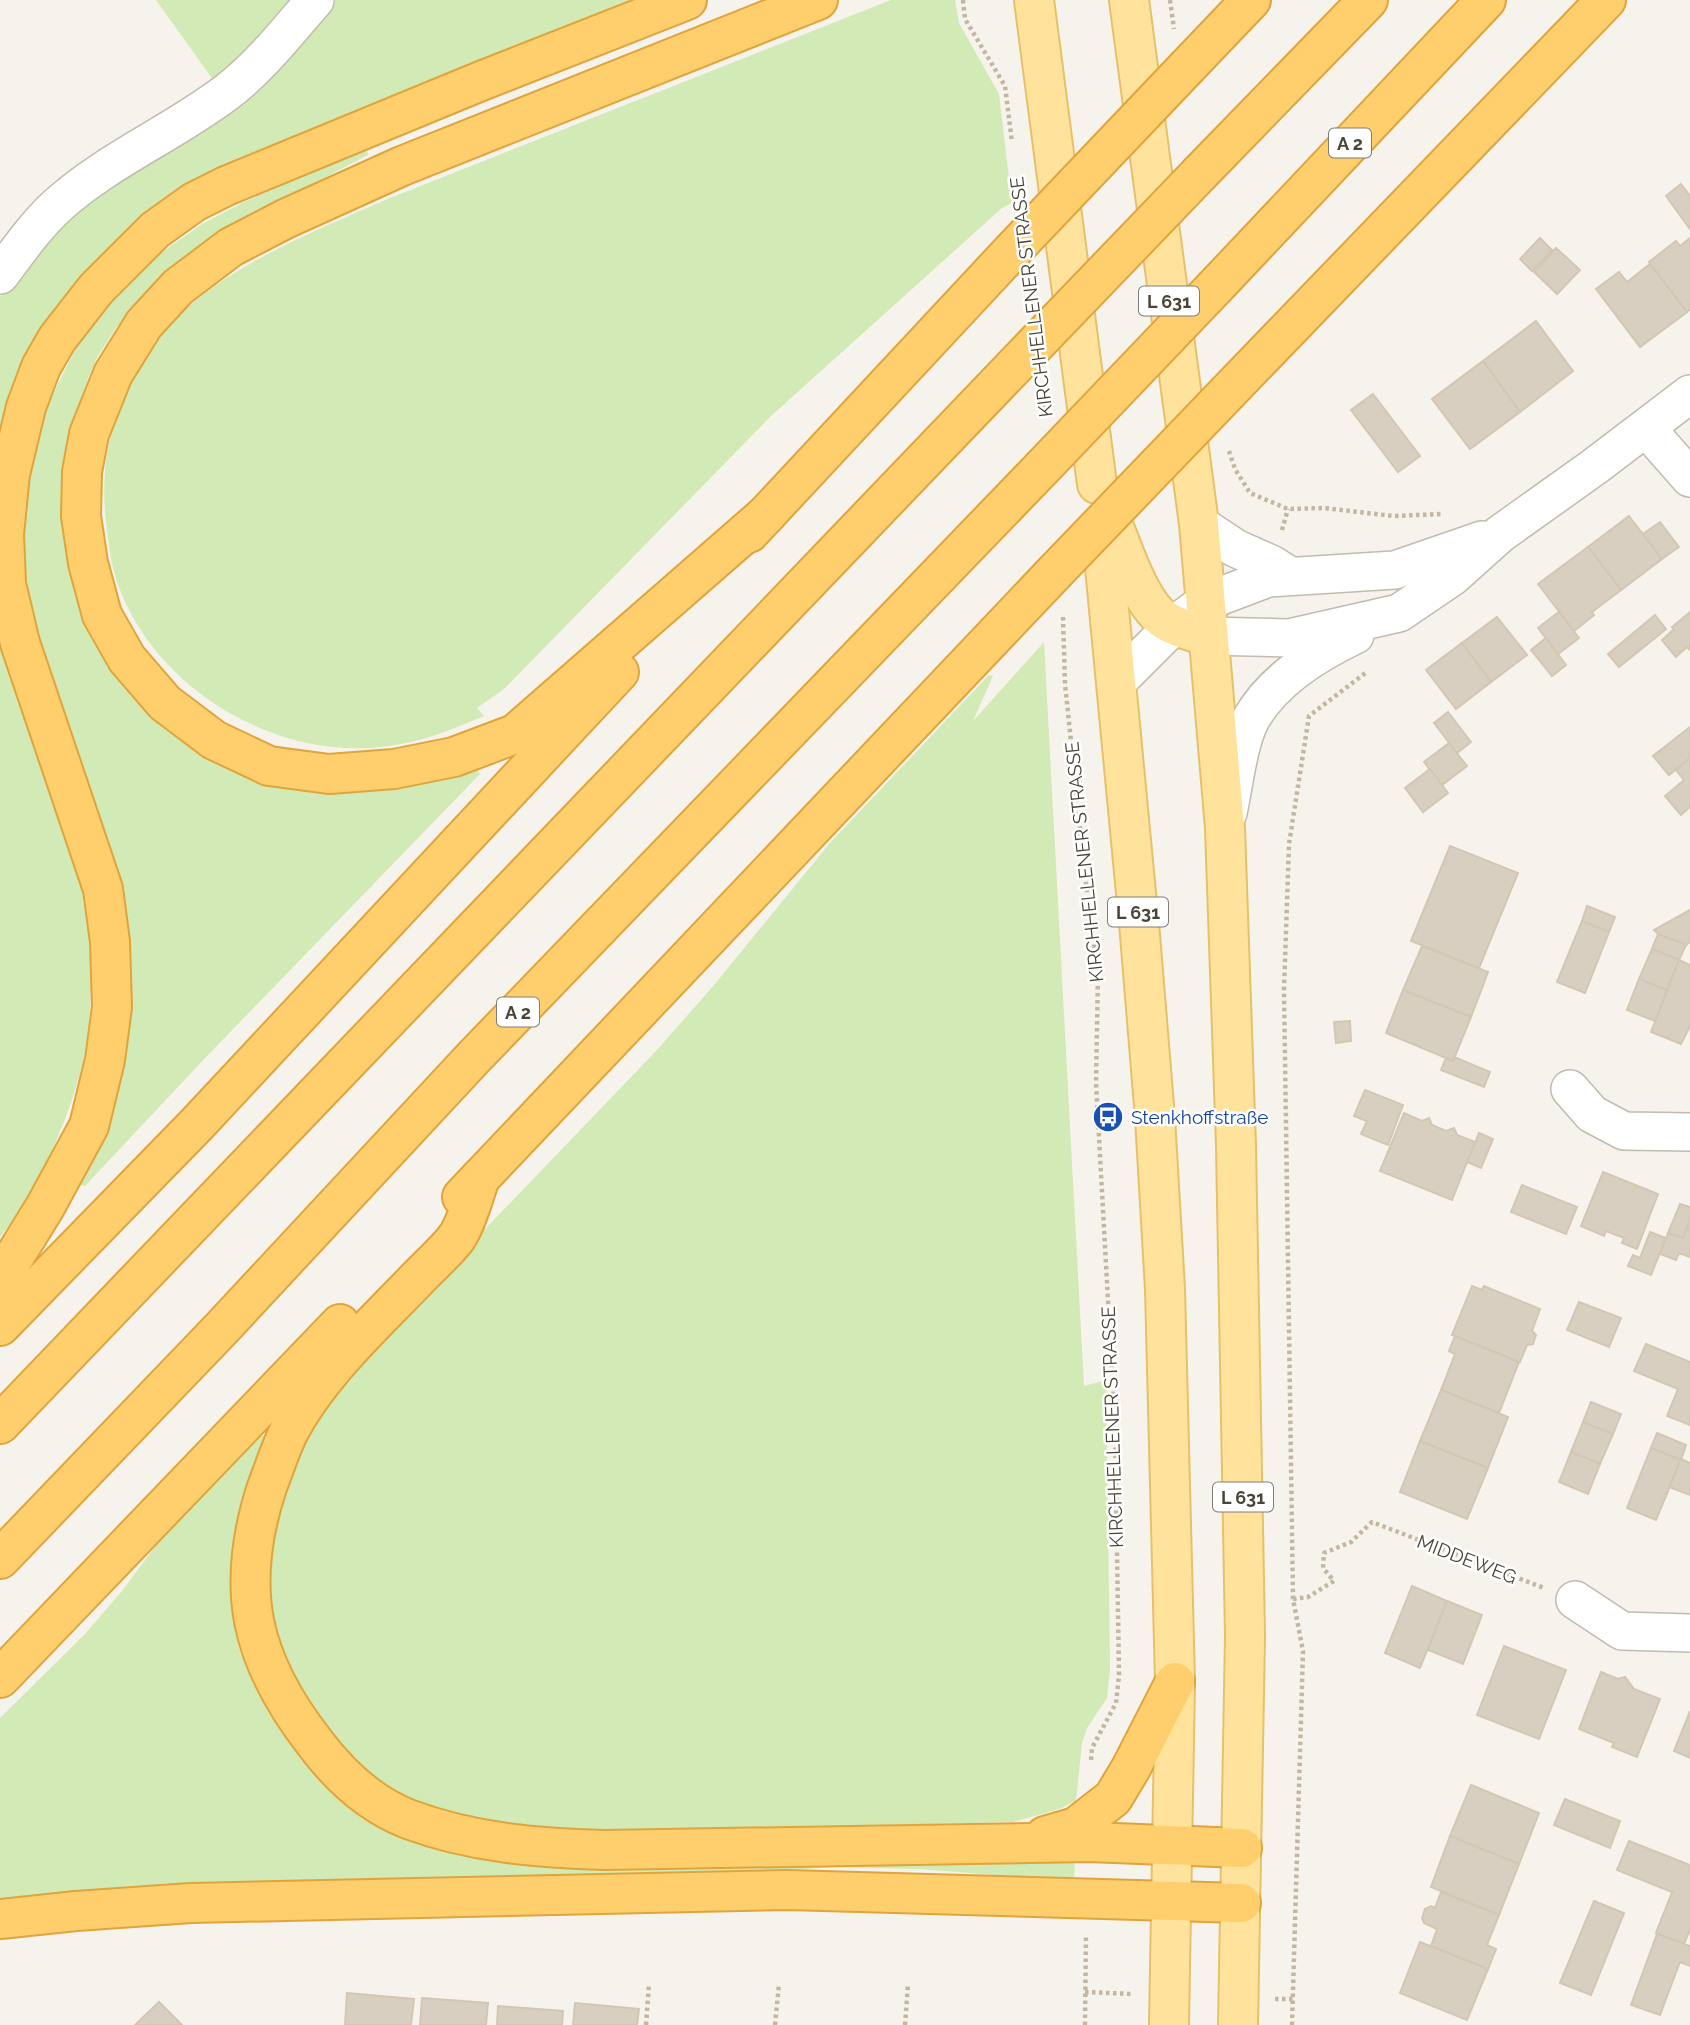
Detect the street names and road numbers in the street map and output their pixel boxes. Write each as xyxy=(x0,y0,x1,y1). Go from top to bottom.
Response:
road number: A 2 xyxy=(1329,128,1371,158)
street label: KIRCHHELLENER STRASSE xyxy=(1005,176,1057,418)
road number: L 631 xyxy=(1139,286,1199,316)
street label: KIRCHHELLENER STRASSE xyxy=(1060,741,1108,983)
road number: L 631 xyxy=(1108,897,1168,926)
road number: A 2 xyxy=(497,998,539,1027)
street label: KIRCHHELLENER STRASSE xyxy=(1097,1306,1127,1548)
road number: L 631 xyxy=(1213,1482,1273,1512)
street label: MIDDEWEG xyxy=(1414,1530,1520,1588)

